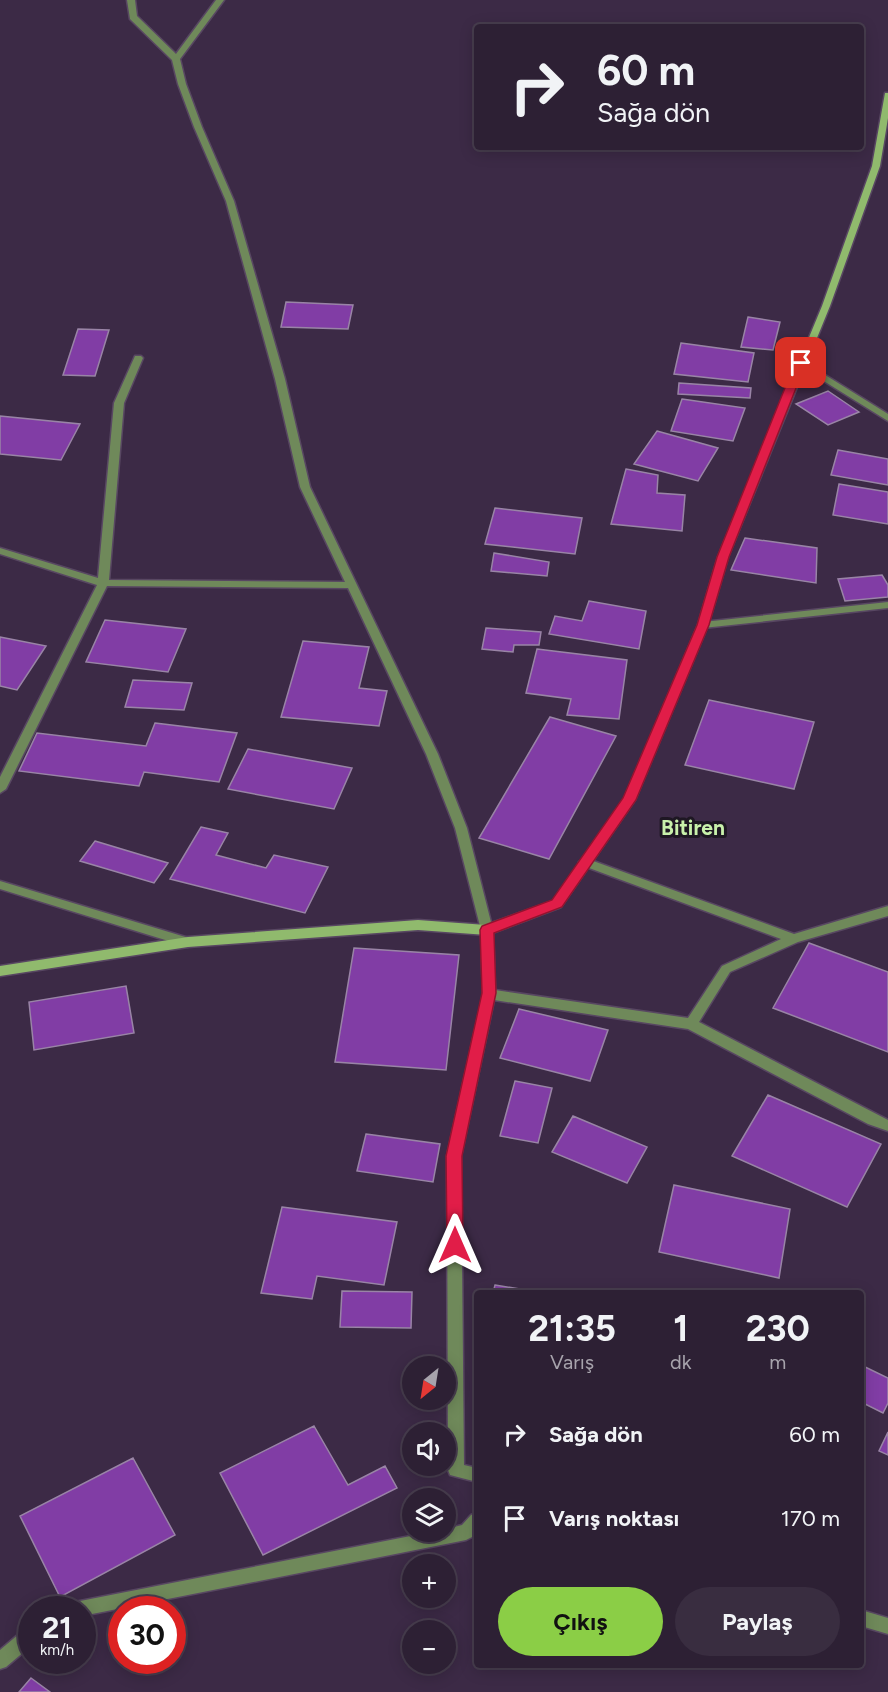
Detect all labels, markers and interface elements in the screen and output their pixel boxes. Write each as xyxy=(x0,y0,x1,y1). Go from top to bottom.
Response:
text: 60 m xyxy=(597,45,695,96)
icon: right xyxy=(498,48,576,126)
text: Sağa dön xyxy=(597,96,710,129)
pin xyxy=(775,337,826,388)
icon: arrive xyxy=(784,346,817,379)
district label: Bitiren xyxy=(661,815,725,840)
position arrow xyxy=(423,1213,487,1277)
text: 21:35 xyxy=(528,1307,616,1350)
text: 1 xyxy=(673,1307,688,1350)
text: 230 xyxy=(746,1307,810,1350)
text: Varış xyxy=(550,1350,594,1374)
text: dk xyxy=(670,1350,692,1374)
text: m xyxy=(769,1350,786,1374)
north arrow xyxy=(402,1356,456,1410)
map controls xyxy=(402,1356,456,1674)
icon: right xyxy=(498,1418,531,1451)
text: Sağa dön xyxy=(549,1421,643,1448)
text: 60 m xyxy=(789,1421,840,1448)
button: sound xyxy=(402,1422,456,1476)
button: layers xyxy=(402,1488,456,1542)
icon: arrive xyxy=(498,1502,531,1535)
text: Varış noktası xyxy=(549,1505,679,1532)
text: 170 m xyxy=(781,1505,840,1532)
button: + xyxy=(402,1554,456,1608)
button: Çıkış xyxy=(498,1587,663,1656)
button: Paylaş xyxy=(675,1587,840,1656)
speed limit sign: 30 xyxy=(108,1596,186,1674)
text: 21 xyxy=(42,1609,72,1646)
button: − xyxy=(402,1620,456,1674)
text: km/h xyxy=(40,1641,74,1659)

